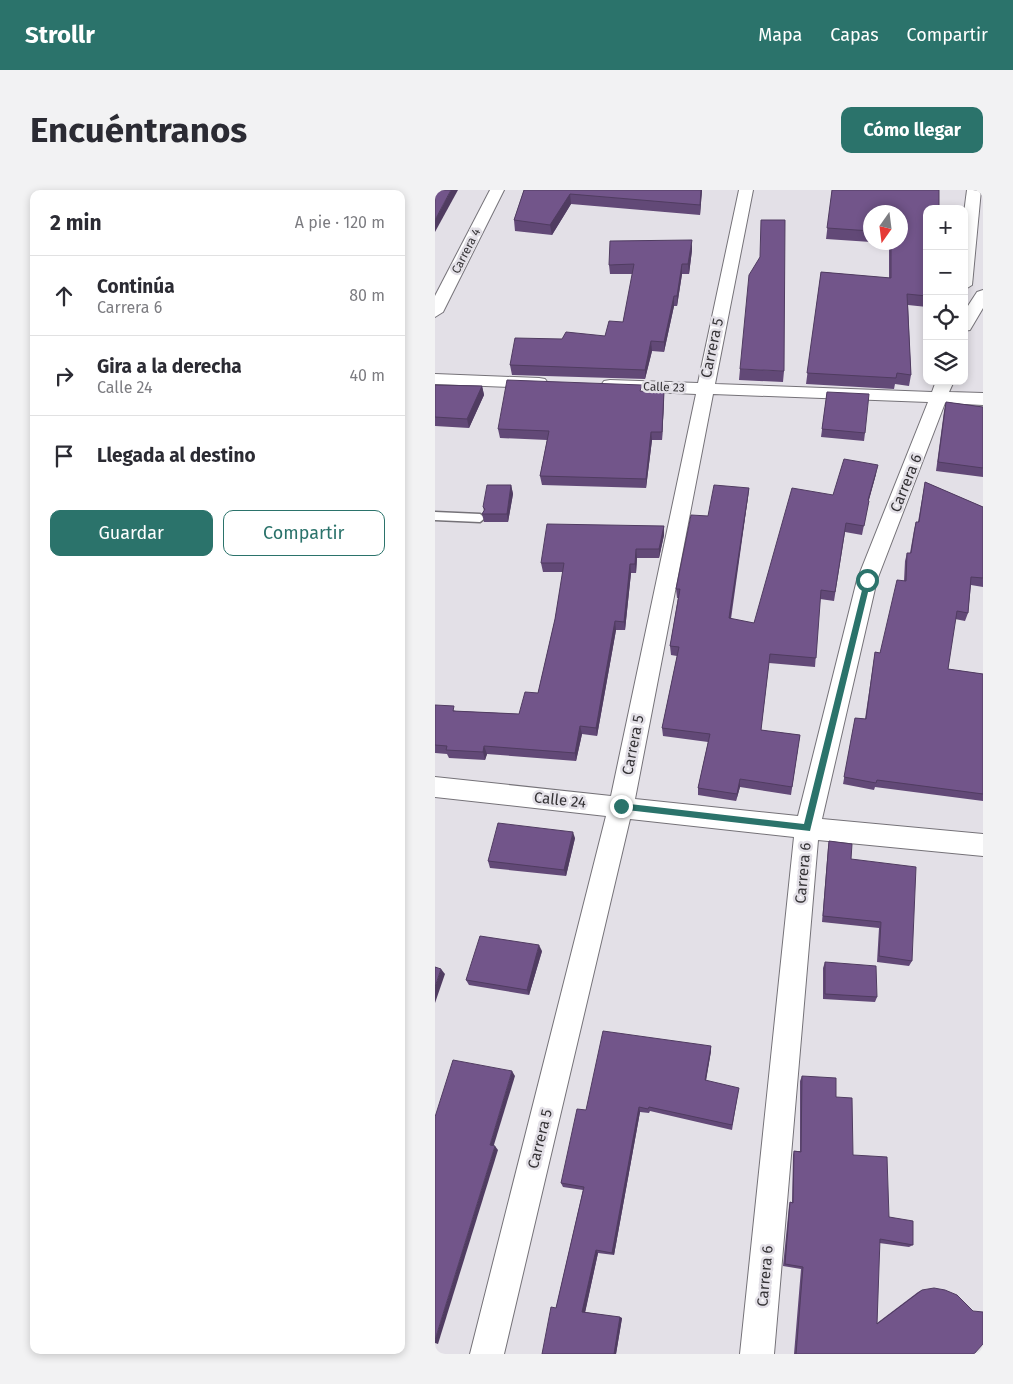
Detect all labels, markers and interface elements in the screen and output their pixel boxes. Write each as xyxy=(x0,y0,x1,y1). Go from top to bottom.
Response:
text: Strollr xyxy=(25,21,95,49)
text: Mapa xyxy=(758,24,802,46)
text: Capas xyxy=(830,24,879,46)
text: Compartir xyxy=(907,24,988,46)
button: Cómo llegar xyxy=(841,107,983,153)
text: Encuéntranos xyxy=(30,109,247,151)
north arrow xyxy=(863,205,908,250)
map controls xyxy=(923,205,968,385)
button: + xyxy=(923,205,968,250)
text: 2 min xyxy=(50,210,102,236)
text: A pie · 120 m xyxy=(295,213,385,232)
street label: Carrera 4 xyxy=(449,226,484,276)
button: − xyxy=(923,250,968,295)
text: Continúa xyxy=(97,275,175,298)
icon: ahead xyxy=(50,282,78,310)
text: 80 m xyxy=(349,286,385,305)
button: locate xyxy=(923,295,968,340)
text: Carrera 6 xyxy=(97,298,162,317)
street label: Carrera 5 xyxy=(697,316,727,380)
button: layers xyxy=(923,340,968,385)
text: Gira a la derecha xyxy=(97,355,242,378)
icon: right xyxy=(50,362,78,390)
text: 40 m xyxy=(350,366,385,385)
text: Calle 24 xyxy=(97,378,153,397)
street label: Calle 23 xyxy=(643,379,685,395)
icon: arrive xyxy=(50,442,78,470)
text: Llegada al destino xyxy=(97,444,256,467)
street label: Carrera 6 xyxy=(886,451,926,515)
button: Guardar xyxy=(50,510,213,556)
button: Compartir xyxy=(223,510,385,556)
route start xyxy=(856,569,879,592)
street label: Carrera 5 xyxy=(618,714,648,776)
street label: Calle 24 xyxy=(533,788,587,812)
route end xyxy=(610,795,633,818)
street label: Carrera 6 xyxy=(791,842,815,904)
street label: Carrera 5 xyxy=(524,1107,556,1171)
street label: Carrera 6 xyxy=(753,1245,777,1307)

